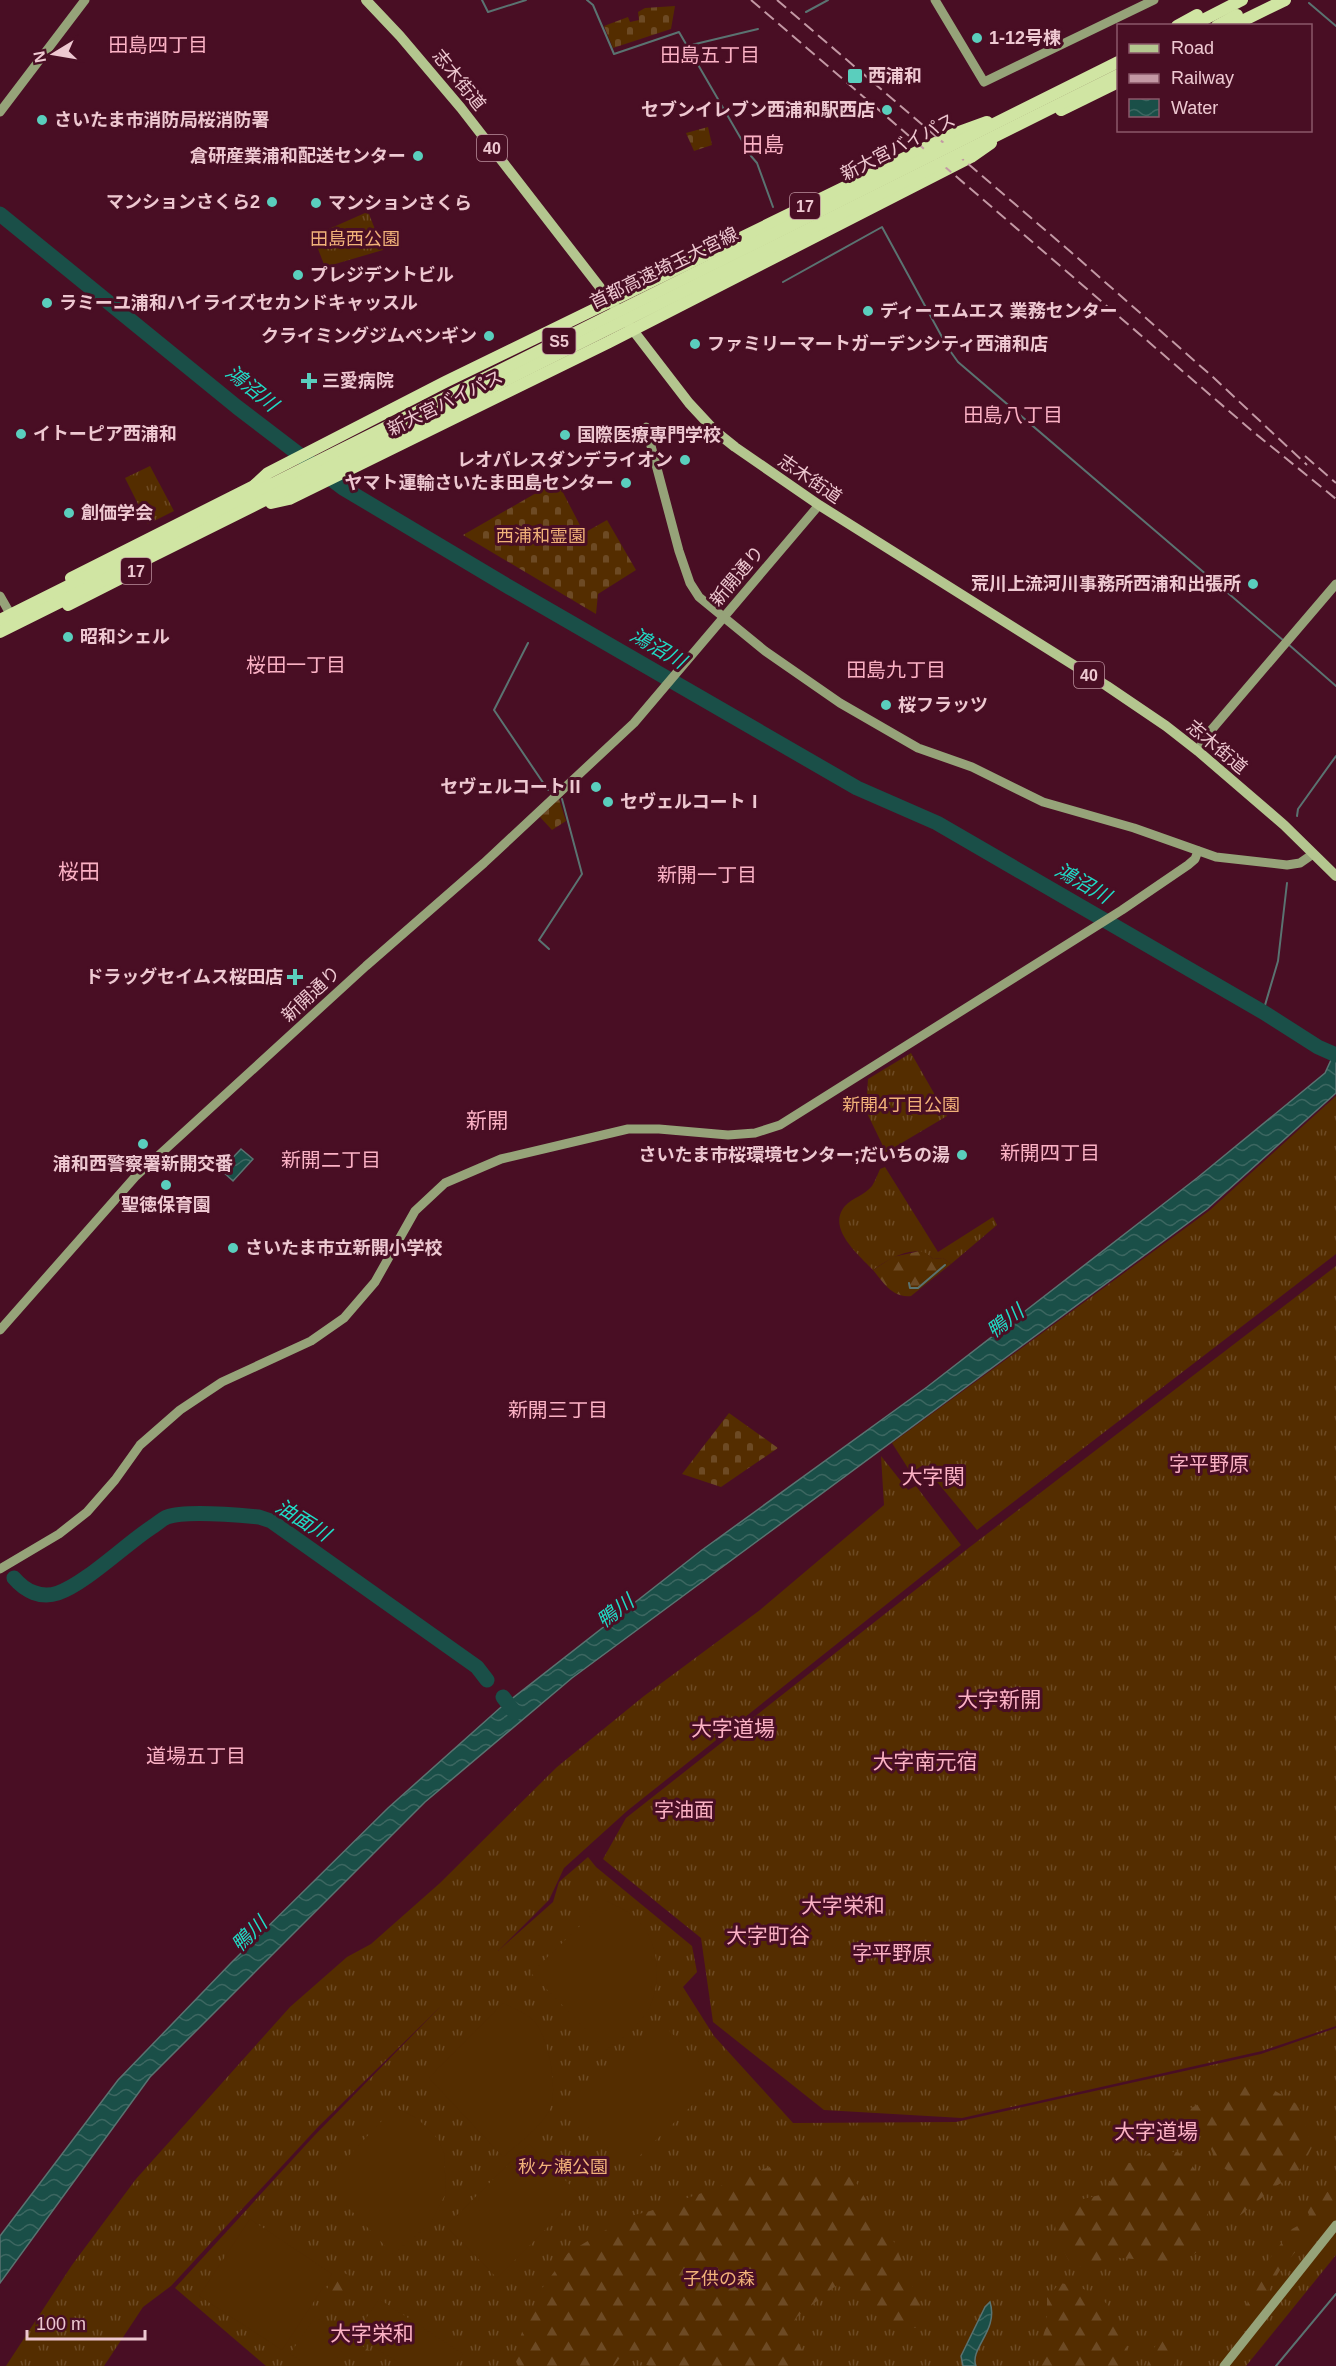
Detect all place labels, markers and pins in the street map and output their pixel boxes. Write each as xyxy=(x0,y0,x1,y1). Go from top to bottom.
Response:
place label: 1-12号棟 xyxy=(989,28,1061,48)
marker: 1-12号棟 xyxy=(970,31,984,45)
place label: 西浦和 xyxy=(868,66,922,86)
marker: 西浦和 xyxy=(846,67,864,85)
place label: セブンイレブン西浦和駅西店 xyxy=(641,100,875,120)
marker: セブンイレブン西浦和駅西店 xyxy=(880,103,894,117)
place label: さいたま市消防局桜消防署 xyxy=(54,110,269,130)
marker: さいたま市消防局桜消防署 xyxy=(35,113,49,127)
place label: 倉研産業浦和配送センター xyxy=(190,146,406,166)
marker: 倉研産業浦和配送センター xyxy=(411,149,425,163)
place label: マンションさくら2 xyxy=(106,192,260,212)
place label: マンションさくら xyxy=(328,193,472,213)
marker: マンションさくら2 xyxy=(265,195,279,209)
marker: マンションさくら xyxy=(309,196,323,210)
place label: プレジデントビル xyxy=(310,265,454,285)
marker: プレジデントビル xyxy=(291,268,305,282)
place label: ラミーユ浦和ハイライズセカンドキャッスル xyxy=(59,293,418,313)
marker: ラミーユ浦和ハイライズセカンドキャッスル xyxy=(40,296,54,310)
place label: ディーエムエス 業務センター xyxy=(880,301,1118,321)
marker: ディーエムエス 業務センター xyxy=(861,304,875,318)
place label: クライミングジムペンギン xyxy=(261,326,477,346)
marker: クライミングジムペンギン xyxy=(482,329,496,343)
place label: ファミリーマートガーデンシティ西浦和店 xyxy=(707,334,1048,354)
marker: ファミリーマートガーデンシティ西浦和店 xyxy=(688,337,702,351)
place label: 三愛病院 xyxy=(322,371,394,391)
marker: 三愛病院 xyxy=(300,372,318,390)
place label: イトーピア西浦和 xyxy=(33,424,177,444)
place label: 国際医療専門学校 xyxy=(577,425,721,445)
marker: イトーピア西浦和 xyxy=(14,427,28,441)
marker: 国際医療専門学校 xyxy=(558,428,572,442)
place label: レオパレスダンデライオン xyxy=(457,450,673,470)
marker: レオパレスダンデライオン xyxy=(678,453,692,467)
place label: ヤマト運輸さいたま田島センター xyxy=(345,473,614,493)
marker: ヤマト運輸さいたま田島センター xyxy=(619,476,633,490)
place label: 創価学会 xyxy=(81,503,153,523)
marker: 創価学会 xyxy=(62,506,76,520)
place label: 荒川上流河川事務所西浦和出張所 xyxy=(971,574,1241,594)
marker: 荒川上流河川事務所西浦和出張所 xyxy=(1246,577,1260,591)
place label: 昭和シェル xyxy=(80,627,170,647)
marker: 昭和シェル xyxy=(61,630,75,644)
place label: 桜フラッツ xyxy=(898,695,988,715)
marker: 桜フラッツ xyxy=(879,698,893,712)
place label: セヴェルコートⅡ xyxy=(440,776,584,797)
marker: セヴェルコートⅡ xyxy=(589,780,603,794)
place label: セヴェルコートⅠ xyxy=(620,791,764,812)
marker: セヴェルコートⅠ xyxy=(601,795,615,809)
place label: ドラッグセイムス桜田店 xyxy=(85,967,283,987)
marker: ドラッグセイムス桜田店 xyxy=(288,970,302,984)
marker: 浦和西警察署新開交番 xyxy=(136,1137,150,1151)
place label: さいたま市桜環境センター;だいちの湯 xyxy=(639,1145,950,1165)
marker: さいたま市桜環境センター;だいちの湯 xyxy=(955,1148,969,1162)
place label: 浦和西警察署新開交番 xyxy=(53,1154,233,1174)
marker: 聖徳保育園 xyxy=(159,1178,173,1192)
place label: 聖徳保育園 xyxy=(121,1195,211,1215)
place label: さいたま市立新開小学校 xyxy=(245,1238,442,1258)
marker: さいたま市立新開小学校 xyxy=(226,1241,240,1255)

